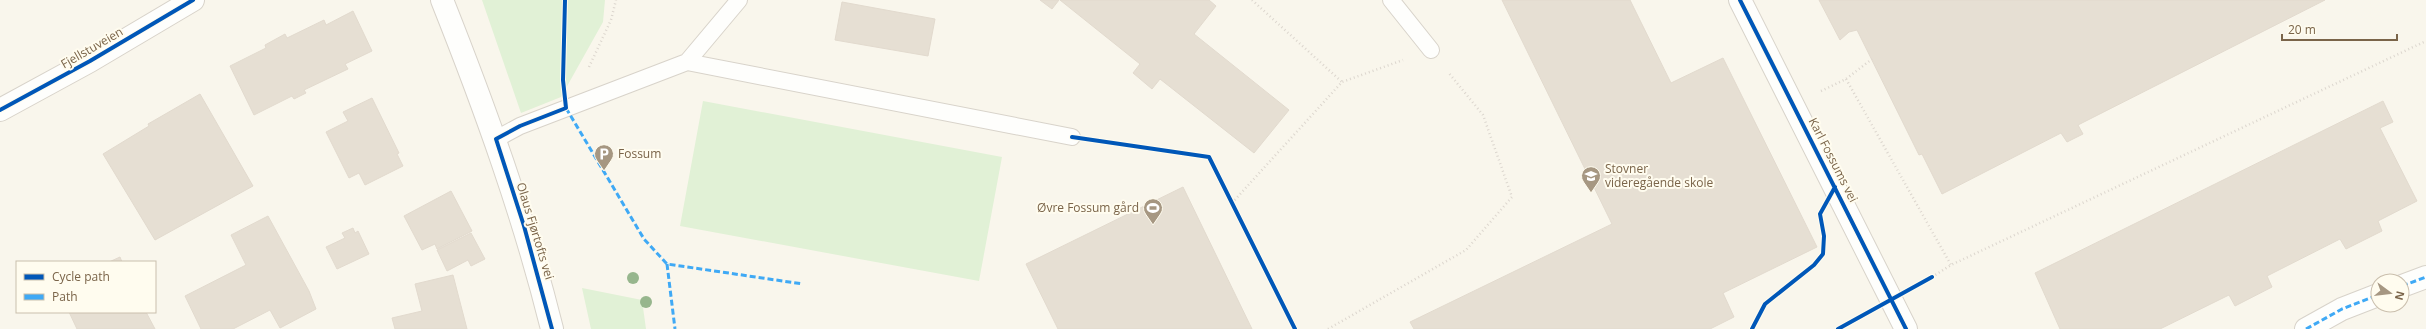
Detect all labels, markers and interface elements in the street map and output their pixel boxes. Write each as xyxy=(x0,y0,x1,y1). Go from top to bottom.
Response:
scale bar xyxy=(2282,16,2397,42)
text: 20 m xyxy=(2288,21,2316,38)
street label: Fjellstuveien xyxy=(58,23,126,72)
street label: Karl Fossums vei xyxy=(1805,114,1862,205)
parking icon: Fossum xyxy=(593,143,615,171)
place label: Fossum xyxy=(618,145,661,162)
place label: Stovner videregående skole xyxy=(1605,160,1713,191)
school or university icon: Stovner videregående skole xyxy=(1580,165,1602,193)
street label: Olaus Fjørtofts vei xyxy=(513,180,558,282)
sports icon: Øvre Fossum gård xyxy=(1142,197,1164,225)
place label: Øvre Fossum gård xyxy=(1037,199,1139,216)
legend xyxy=(16,261,156,313)
text: Cycle path xyxy=(52,268,110,285)
north arrow xyxy=(2370,273,2410,313)
text: Path xyxy=(52,288,78,305)
text: N xyxy=(2392,289,2409,302)

